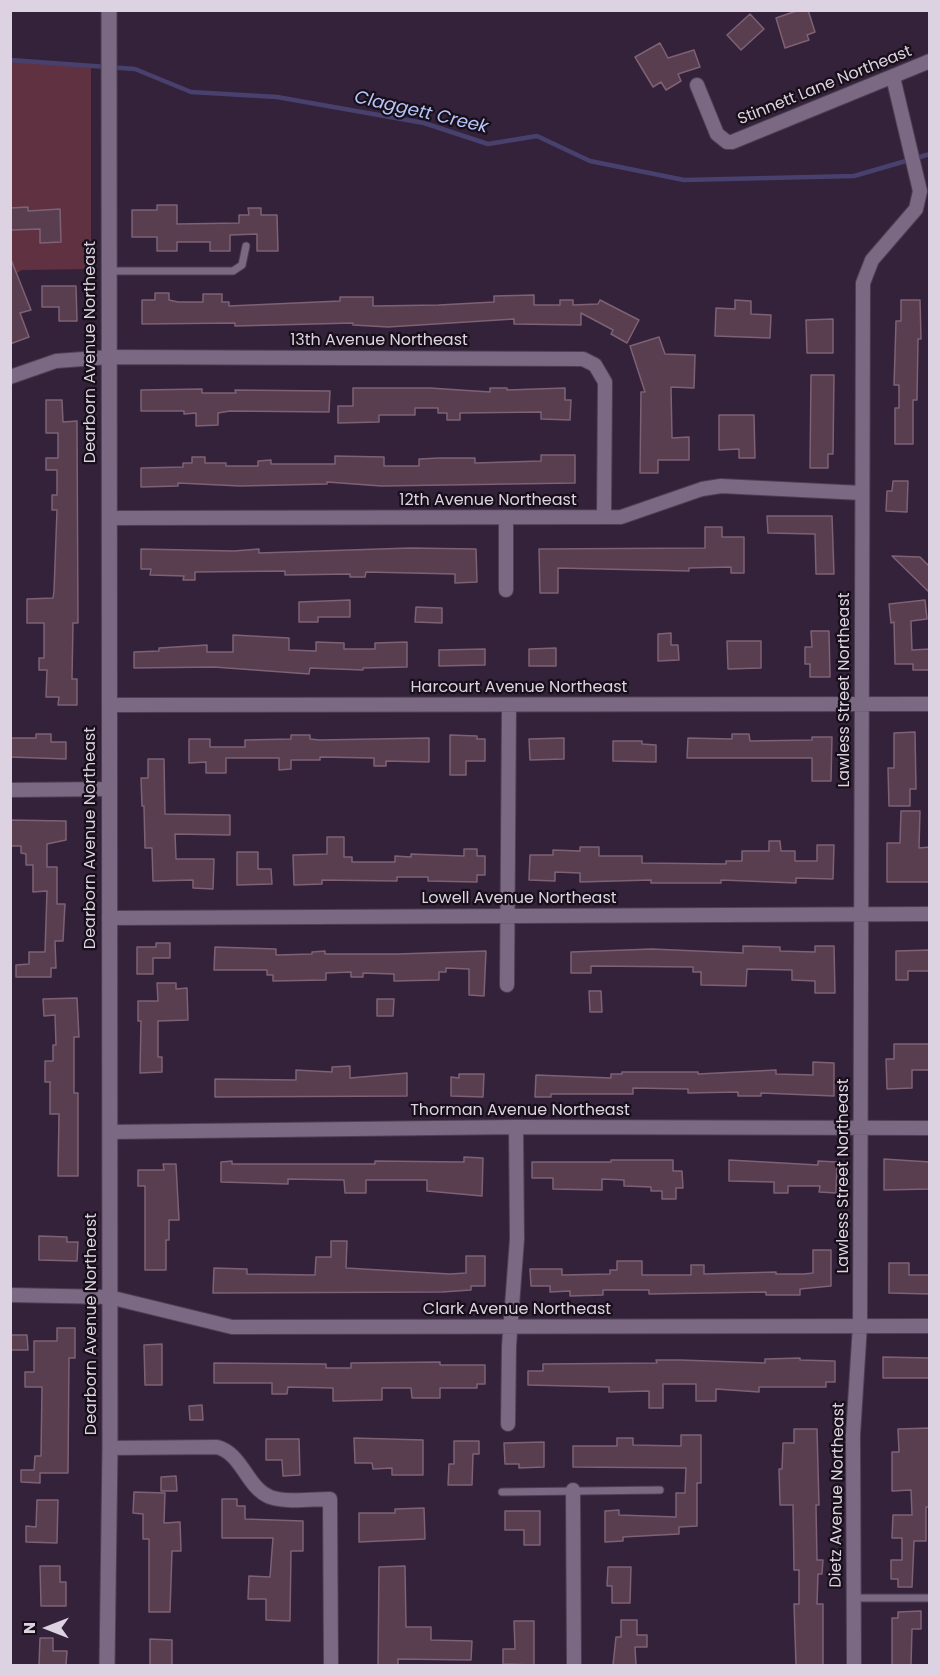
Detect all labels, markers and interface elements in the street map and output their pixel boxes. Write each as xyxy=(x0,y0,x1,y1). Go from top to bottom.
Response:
street label: Stinnett Lane Northeast xyxy=(735,42,915,130)
water label: Claggett Creek xyxy=(352,87,490,139)
street label: Dearborn Avenue Northeast xyxy=(81,241,101,463)
street label: 13th Avenue Northeast xyxy=(290,331,468,351)
street label: 12th Avenue Northeast xyxy=(399,491,577,511)
street label: Lawless Street Northeast xyxy=(835,592,855,788)
street label: Harcourt Avenue Northeast xyxy=(411,678,627,698)
street label: Dearborn Avenue Northeast xyxy=(81,727,101,949)
street label: Lowell Avenue Northeast xyxy=(421,889,617,909)
street label: Lawless Street Northeast xyxy=(834,1078,854,1274)
street label: Thorman Avenue Northeast xyxy=(410,1101,630,1121)
street label: Dearborn Avenue Northeast xyxy=(82,1213,102,1435)
street label: Clark Avenue Northeast xyxy=(423,1300,611,1320)
street label: Dietz Avenue Northeast xyxy=(827,1402,849,1588)
north arrow xyxy=(18,1598,78,1658)
text: N xyxy=(18,1622,41,1634)

